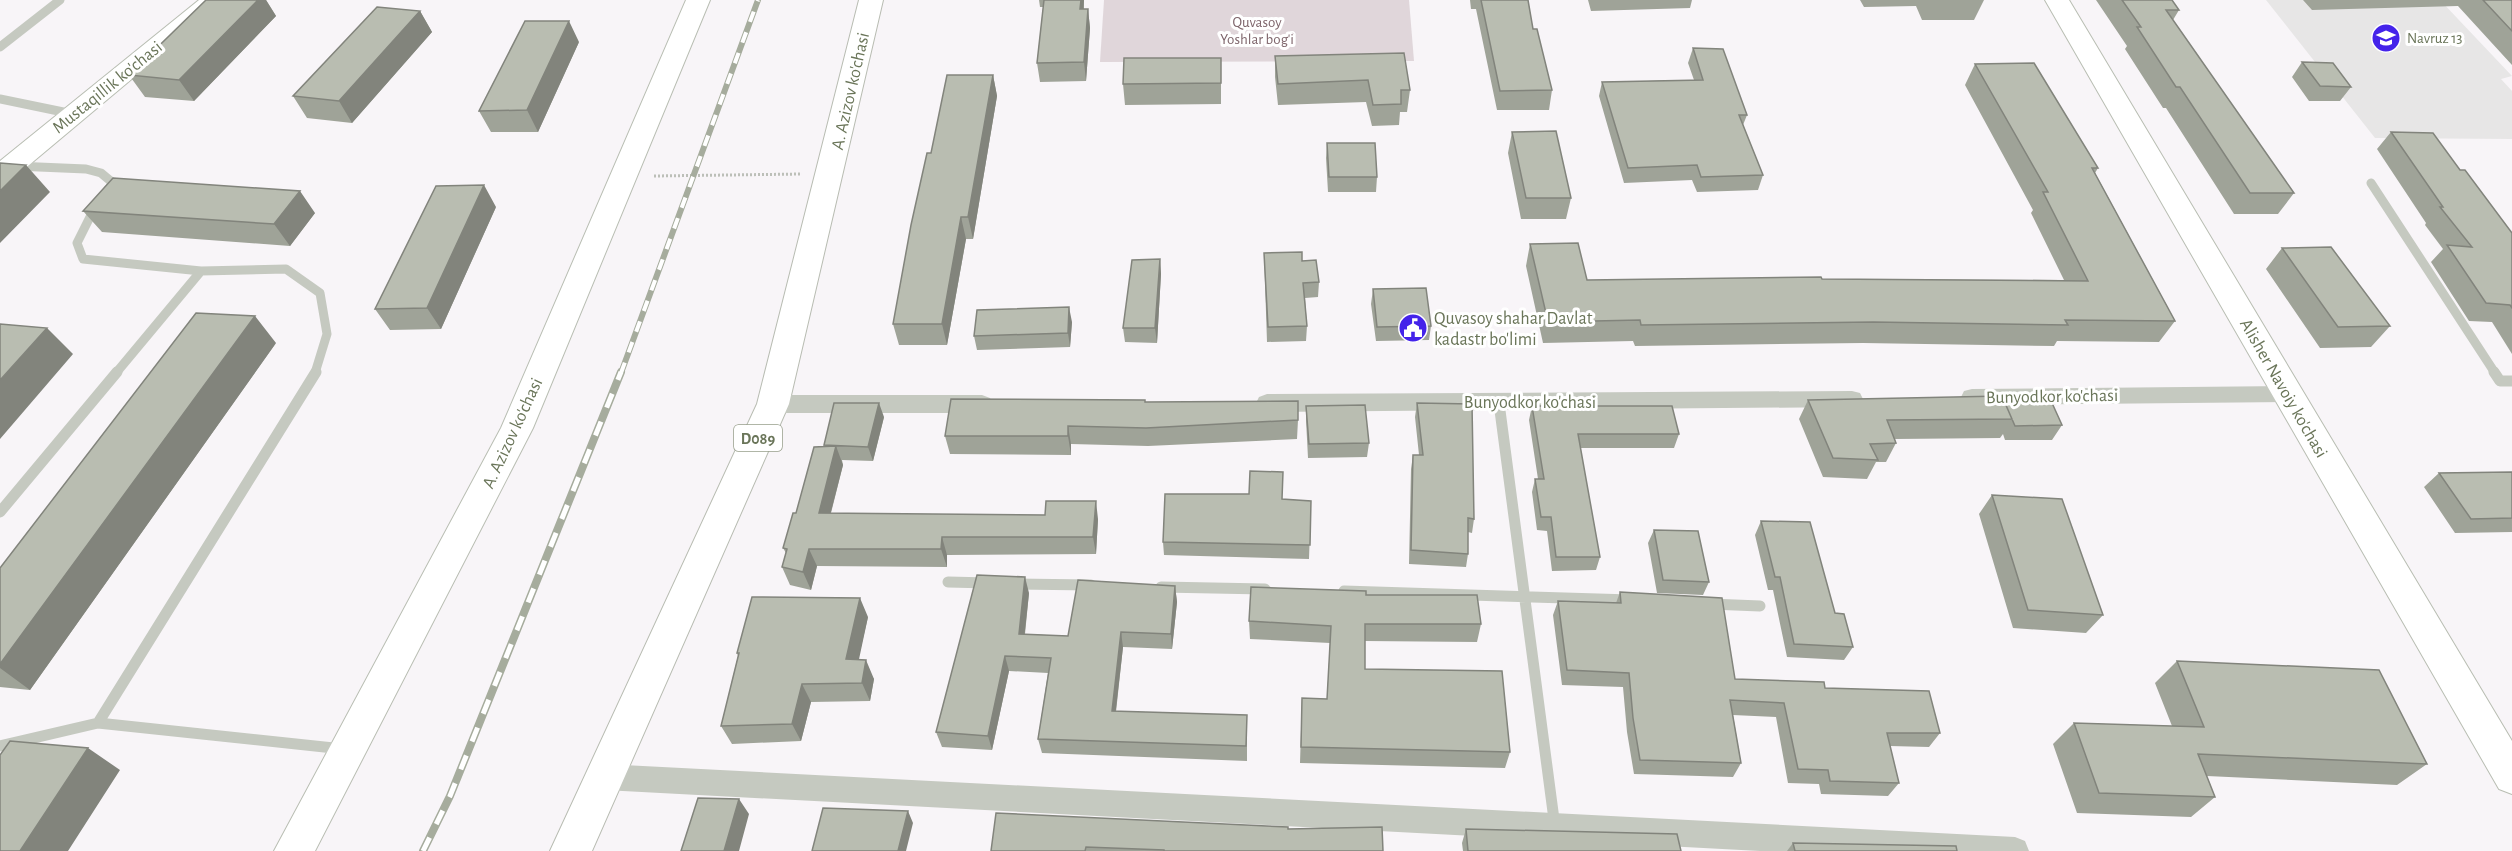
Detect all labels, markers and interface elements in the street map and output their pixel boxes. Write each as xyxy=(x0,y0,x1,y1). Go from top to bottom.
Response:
park label: Quvasoy Yoshlar bog'i xyxy=(1220,15,1294,47)
school or university icon: Navruz 13 xyxy=(2370,22,2402,54)
street label: A. Azizov ko'chasi xyxy=(829,31,873,152)
place label: Navruz 13 xyxy=(2407,31,2463,46)
street label: Mustaqillik ko'chasi xyxy=(49,38,166,137)
place label: Quvasoy shahar Davlat kadastr bo'limi xyxy=(1434,310,1593,349)
public building icon: Quvasoy shahar Davlat kadastr bo'limi xyxy=(1397,312,1429,344)
street label: Alisher Navoiy ko'chasi xyxy=(2236,316,2330,461)
street label: A. Azizov ko'chasi xyxy=(479,375,546,491)
street label: Bunyodkor ko'chasi xyxy=(1986,387,2118,407)
street label: Bunyodkor ko'chasi xyxy=(1464,394,1596,412)
road number: D089 xyxy=(734,425,782,451)

